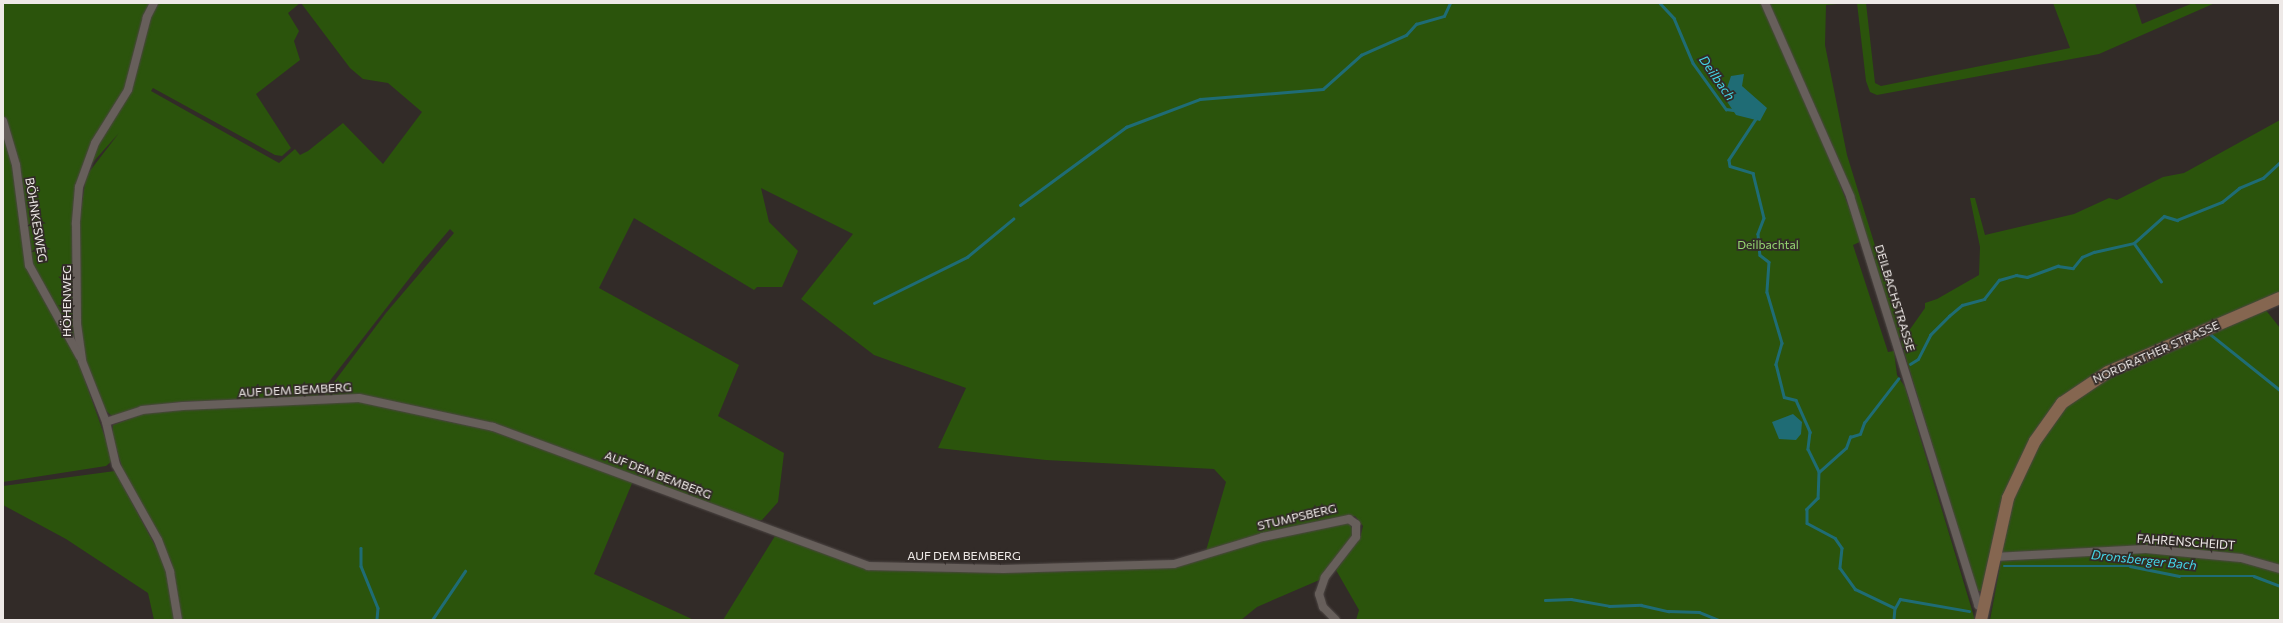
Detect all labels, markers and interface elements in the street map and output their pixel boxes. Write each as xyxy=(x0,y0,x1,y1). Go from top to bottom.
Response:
water label: Deilbach xyxy=(1696,52,1738,104)
street label: BÖHNKESWEG xyxy=(22,177,50,263)
park label: Deilbachtal xyxy=(1737,238,1799,252)
street label: DEILBACHSTRASSE xyxy=(1872,243,1918,353)
street label: HÖHENWEG xyxy=(60,265,74,337)
street label: NORDRATHER STRASSE xyxy=(2090,318,2222,386)
street label: AUF DEM BEMBERG xyxy=(238,380,352,400)
street label: AUF DEM BEMBERG xyxy=(602,448,714,502)
street label: STUMPSBERG xyxy=(1256,501,1338,533)
street label: FAHRENSCHEIDT xyxy=(2136,531,2236,553)
water label: Dronsberger Bach xyxy=(2091,547,2197,573)
street label: AUF DEM BEMBERG xyxy=(907,549,1021,563)

